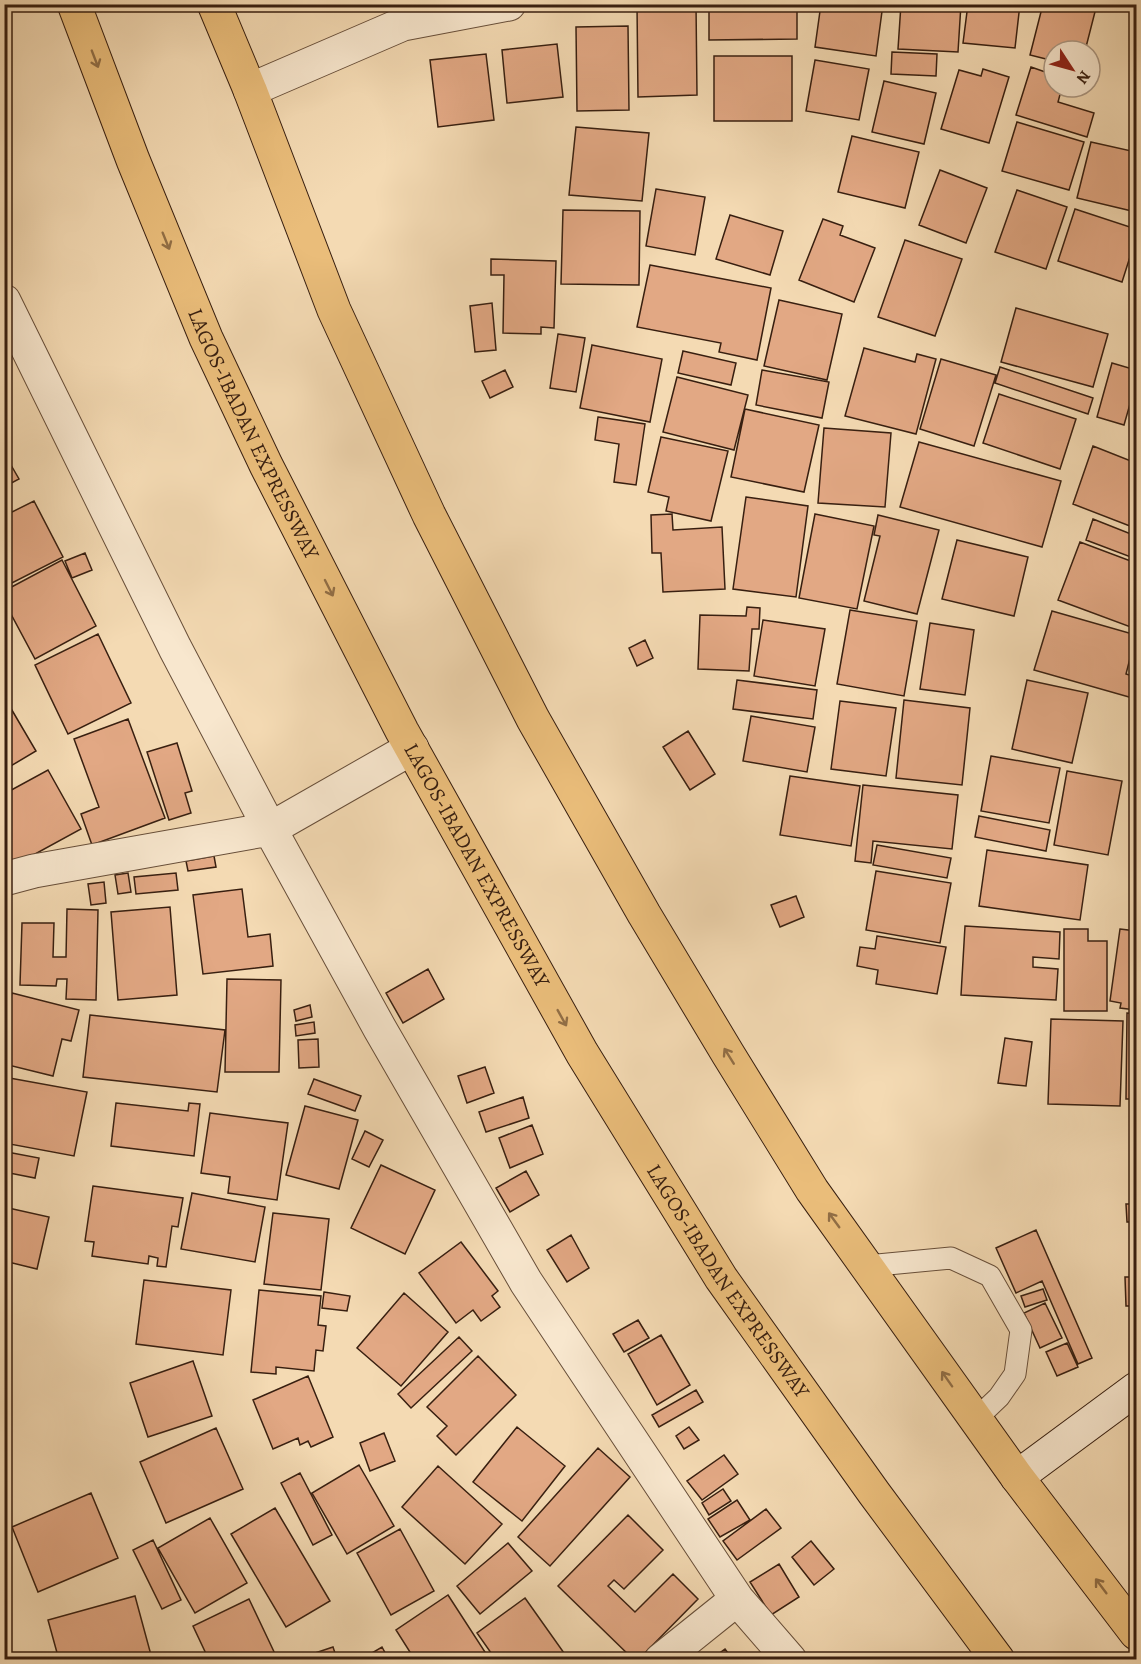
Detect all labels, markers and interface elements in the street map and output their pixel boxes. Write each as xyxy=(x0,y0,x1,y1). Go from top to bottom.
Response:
north arrow xyxy=(1042,39,1102,99)
one-way arrow xyxy=(90,49,101,68)
text: N xyxy=(1071,66,1096,89)
one-way arrow xyxy=(161,231,172,250)
street label: LAGOS-IBADAN EXPRESSWAY xyxy=(181,304,326,565)
one-way arrow xyxy=(324,579,335,597)
street label: LAGOS-IBADAN EXPRESSWAY xyxy=(397,738,557,993)
one-way arrow xyxy=(556,1009,568,1026)
one-way arrow xyxy=(723,1048,735,1065)
street label: LAGOS-IBADAN EXPRESSWAY xyxy=(640,1159,816,1404)
one-way arrow xyxy=(828,1213,840,1229)
one-way arrow xyxy=(941,1371,953,1388)
one-way arrow xyxy=(1095,1579,1107,1595)

